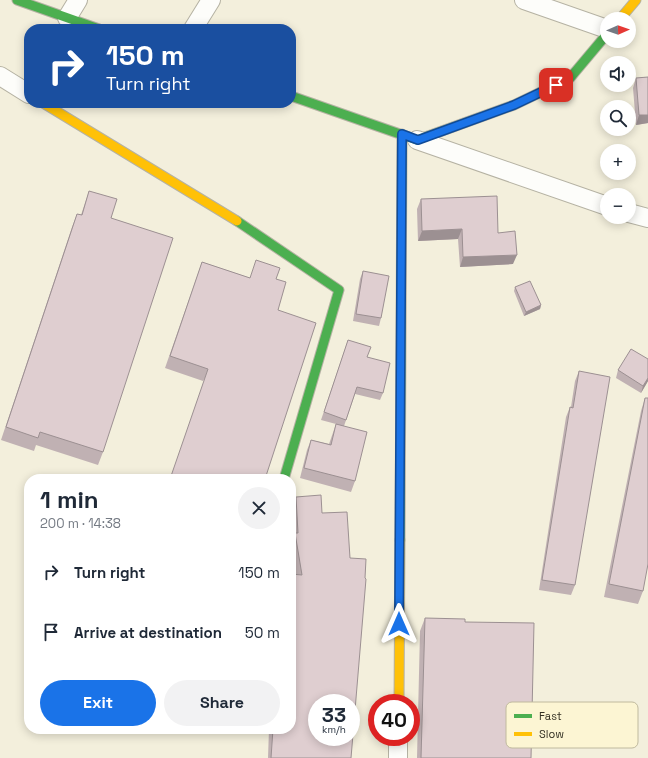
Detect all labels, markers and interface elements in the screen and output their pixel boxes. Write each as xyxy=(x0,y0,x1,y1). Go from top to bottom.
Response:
north arrow xyxy=(600,12,636,48)
map controls xyxy=(600,12,636,224)
text: 150 m xyxy=(106,37,185,73)
icon: right xyxy=(40,40,92,92)
button: sound xyxy=(600,56,636,92)
pin xyxy=(539,68,573,102)
text: Turn right xyxy=(106,72,190,95)
icon: arrive xyxy=(545,74,567,96)
button: search xyxy=(600,100,636,136)
button: + xyxy=(600,144,636,180)
button: − xyxy=(600,188,636,224)
text: 1 min xyxy=(40,484,99,515)
button: close xyxy=(238,487,280,529)
text: 200 m · 14:38 xyxy=(40,515,121,532)
icon: right xyxy=(40,561,62,583)
text: Turn right xyxy=(74,563,145,582)
text: 150 m xyxy=(238,563,280,582)
position arrow xyxy=(378,603,420,645)
icon: arrive xyxy=(40,621,62,643)
text: Arrive at destination xyxy=(74,623,222,642)
text: 50 m xyxy=(245,623,280,642)
button: Exit xyxy=(40,680,156,726)
button: Share xyxy=(164,680,280,726)
speed limit sign: 40 xyxy=(368,694,420,746)
text: 33 xyxy=(322,702,346,728)
legend xyxy=(506,702,638,748)
text: Fast xyxy=(539,709,562,723)
text: km/h xyxy=(322,723,346,736)
text: Slow xyxy=(539,727,564,741)

